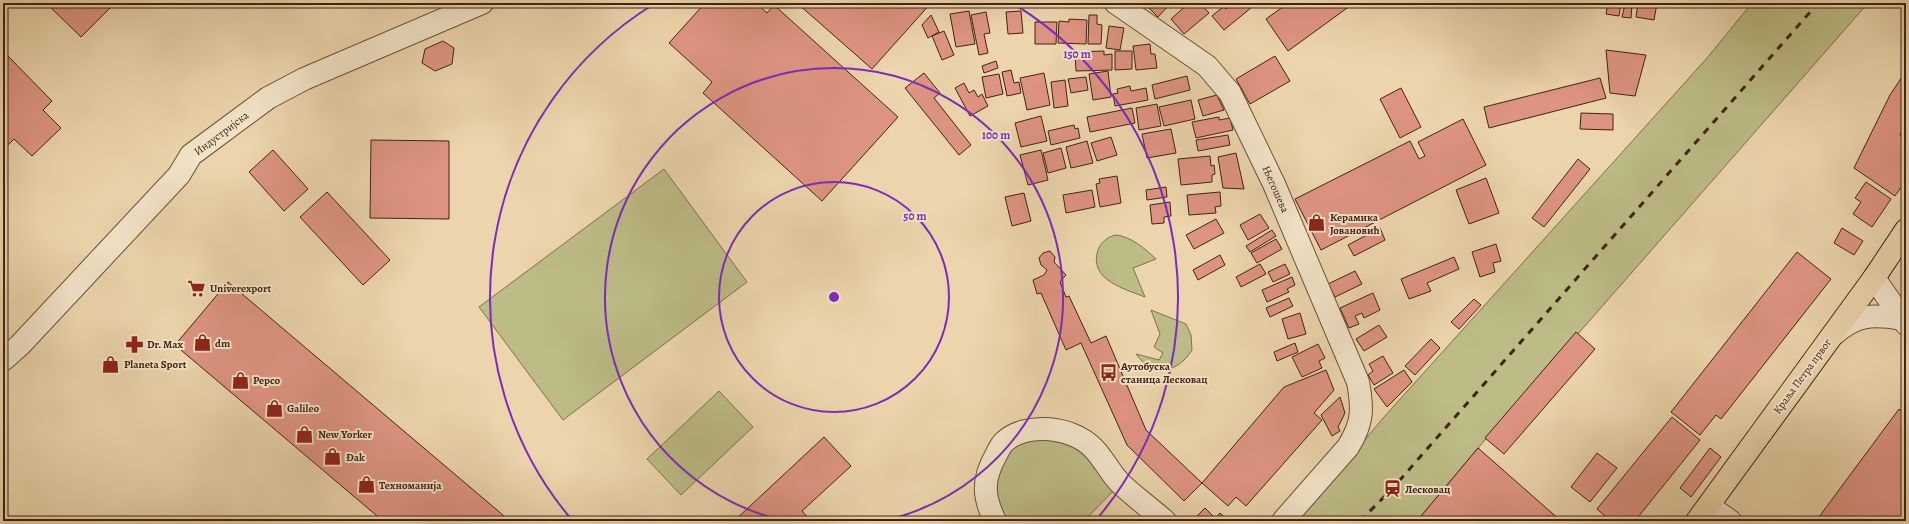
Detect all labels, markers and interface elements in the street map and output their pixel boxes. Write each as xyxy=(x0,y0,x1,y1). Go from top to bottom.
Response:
text: 150 m xyxy=(1063,46,1091,62)
street label: Индустријска xyxy=(191,107,252,159)
text: 100 m xyxy=(982,127,1010,143)
street label: Његошева xyxy=(1259,163,1293,216)
text: 50 m xyxy=(903,208,927,224)
place label: Керамика Јовановић xyxy=(1330,210,1380,238)
shop icon: Керамика Јовановић xyxy=(1307,213,1327,233)
supermarket icon: Univerexport xyxy=(187,278,207,298)
place label: Univerexport xyxy=(210,281,271,296)
centre of rings xyxy=(827,290,841,304)
shop icon: dm xyxy=(192,333,212,353)
pharmacy icon: Dr. Max xyxy=(124,334,144,354)
street label: Краља Петра првог xyxy=(1770,335,1835,417)
place label: dm xyxy=(215,336,230,351)
place label: Dr. Max xyxy=(147,337,184,352)
shop icon: Planeta Sport xyxy=(101,354,121,374)
place label: Planeta Sport xyxy=(124,357,187,372)
place label: Аутобуска станица Лесковац xyxy=(1120,359,1208,387)
bus stop icon: Аутобуска станица Лесковац xyxy=(1098,362,1118,382)
shop icon: Pepco xyxy=(230,370,250,390)
place label: Pepco xyxy=(253,373,281,388)
shop icon: Galileo xyxy=(264,398,284,418)
place label: Galileo xyxy=(287,401,319,416)
shop icon: New Yorker xyxy=(295,424,315,444)
place label: New Yorker xyxy=(318,427,372,442)
shop icon: Đak xyxy=(323,447,343,467)
place label: Đak xyxy=(346,450,365,465)
shop icon: Техноманија xyxy=(356,475,376,495)
place label: Техноманија xyxy=(379,478,442,493)
station icon: Лесковац xyxy=(1382,479,1402,499)
place label: Лесковац xyxy=(1405,482,1450,497)

